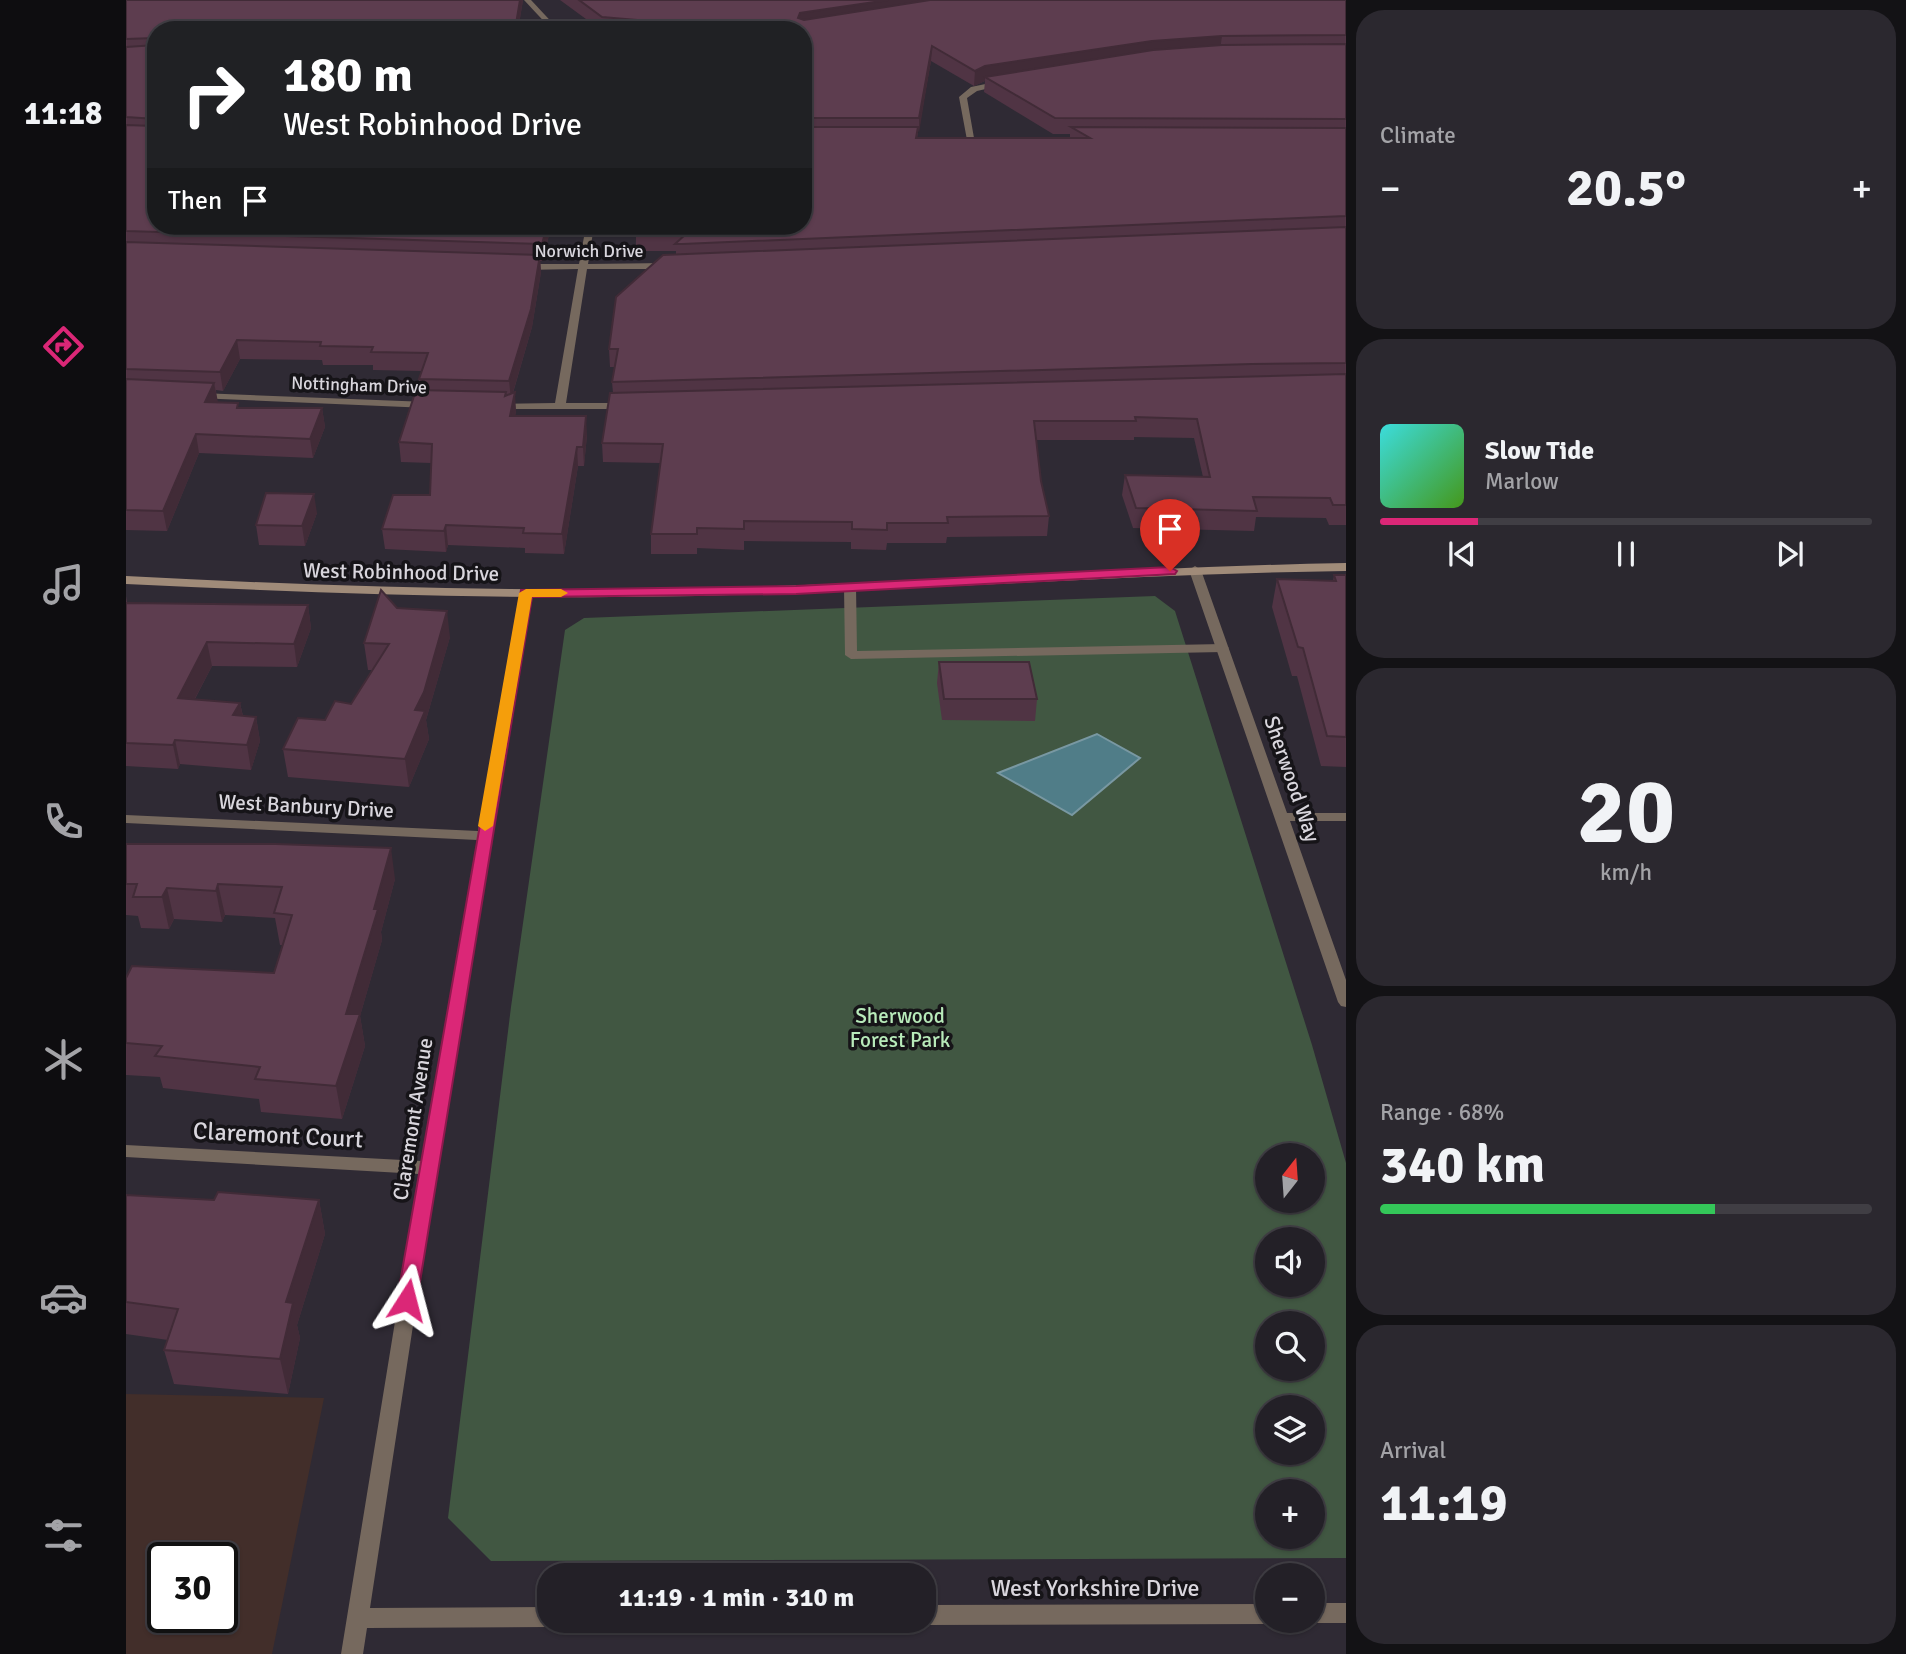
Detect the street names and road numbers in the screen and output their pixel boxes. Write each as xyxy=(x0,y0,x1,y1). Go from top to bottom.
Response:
street label: Norwich Drive xyxy=(534,240,644,262)
street label: Nottingham Drive xyxy=(291,372,427,398)
street label: West Robinhood Drive xyxy=(303,557,499,587)
street label: Sherwood Way xyxy=(1258,713,1326,846)
street label: West Banbury Drive xyxy=(218,788,394,824)
street label: Claremont Avenue xyxy=(387,1036,439,1202)
street label: Claremont Court xyxy=(192,1116,364,1154)
street label: West Yorkshire Drive xyxy=(990,1573,1200,1603)

